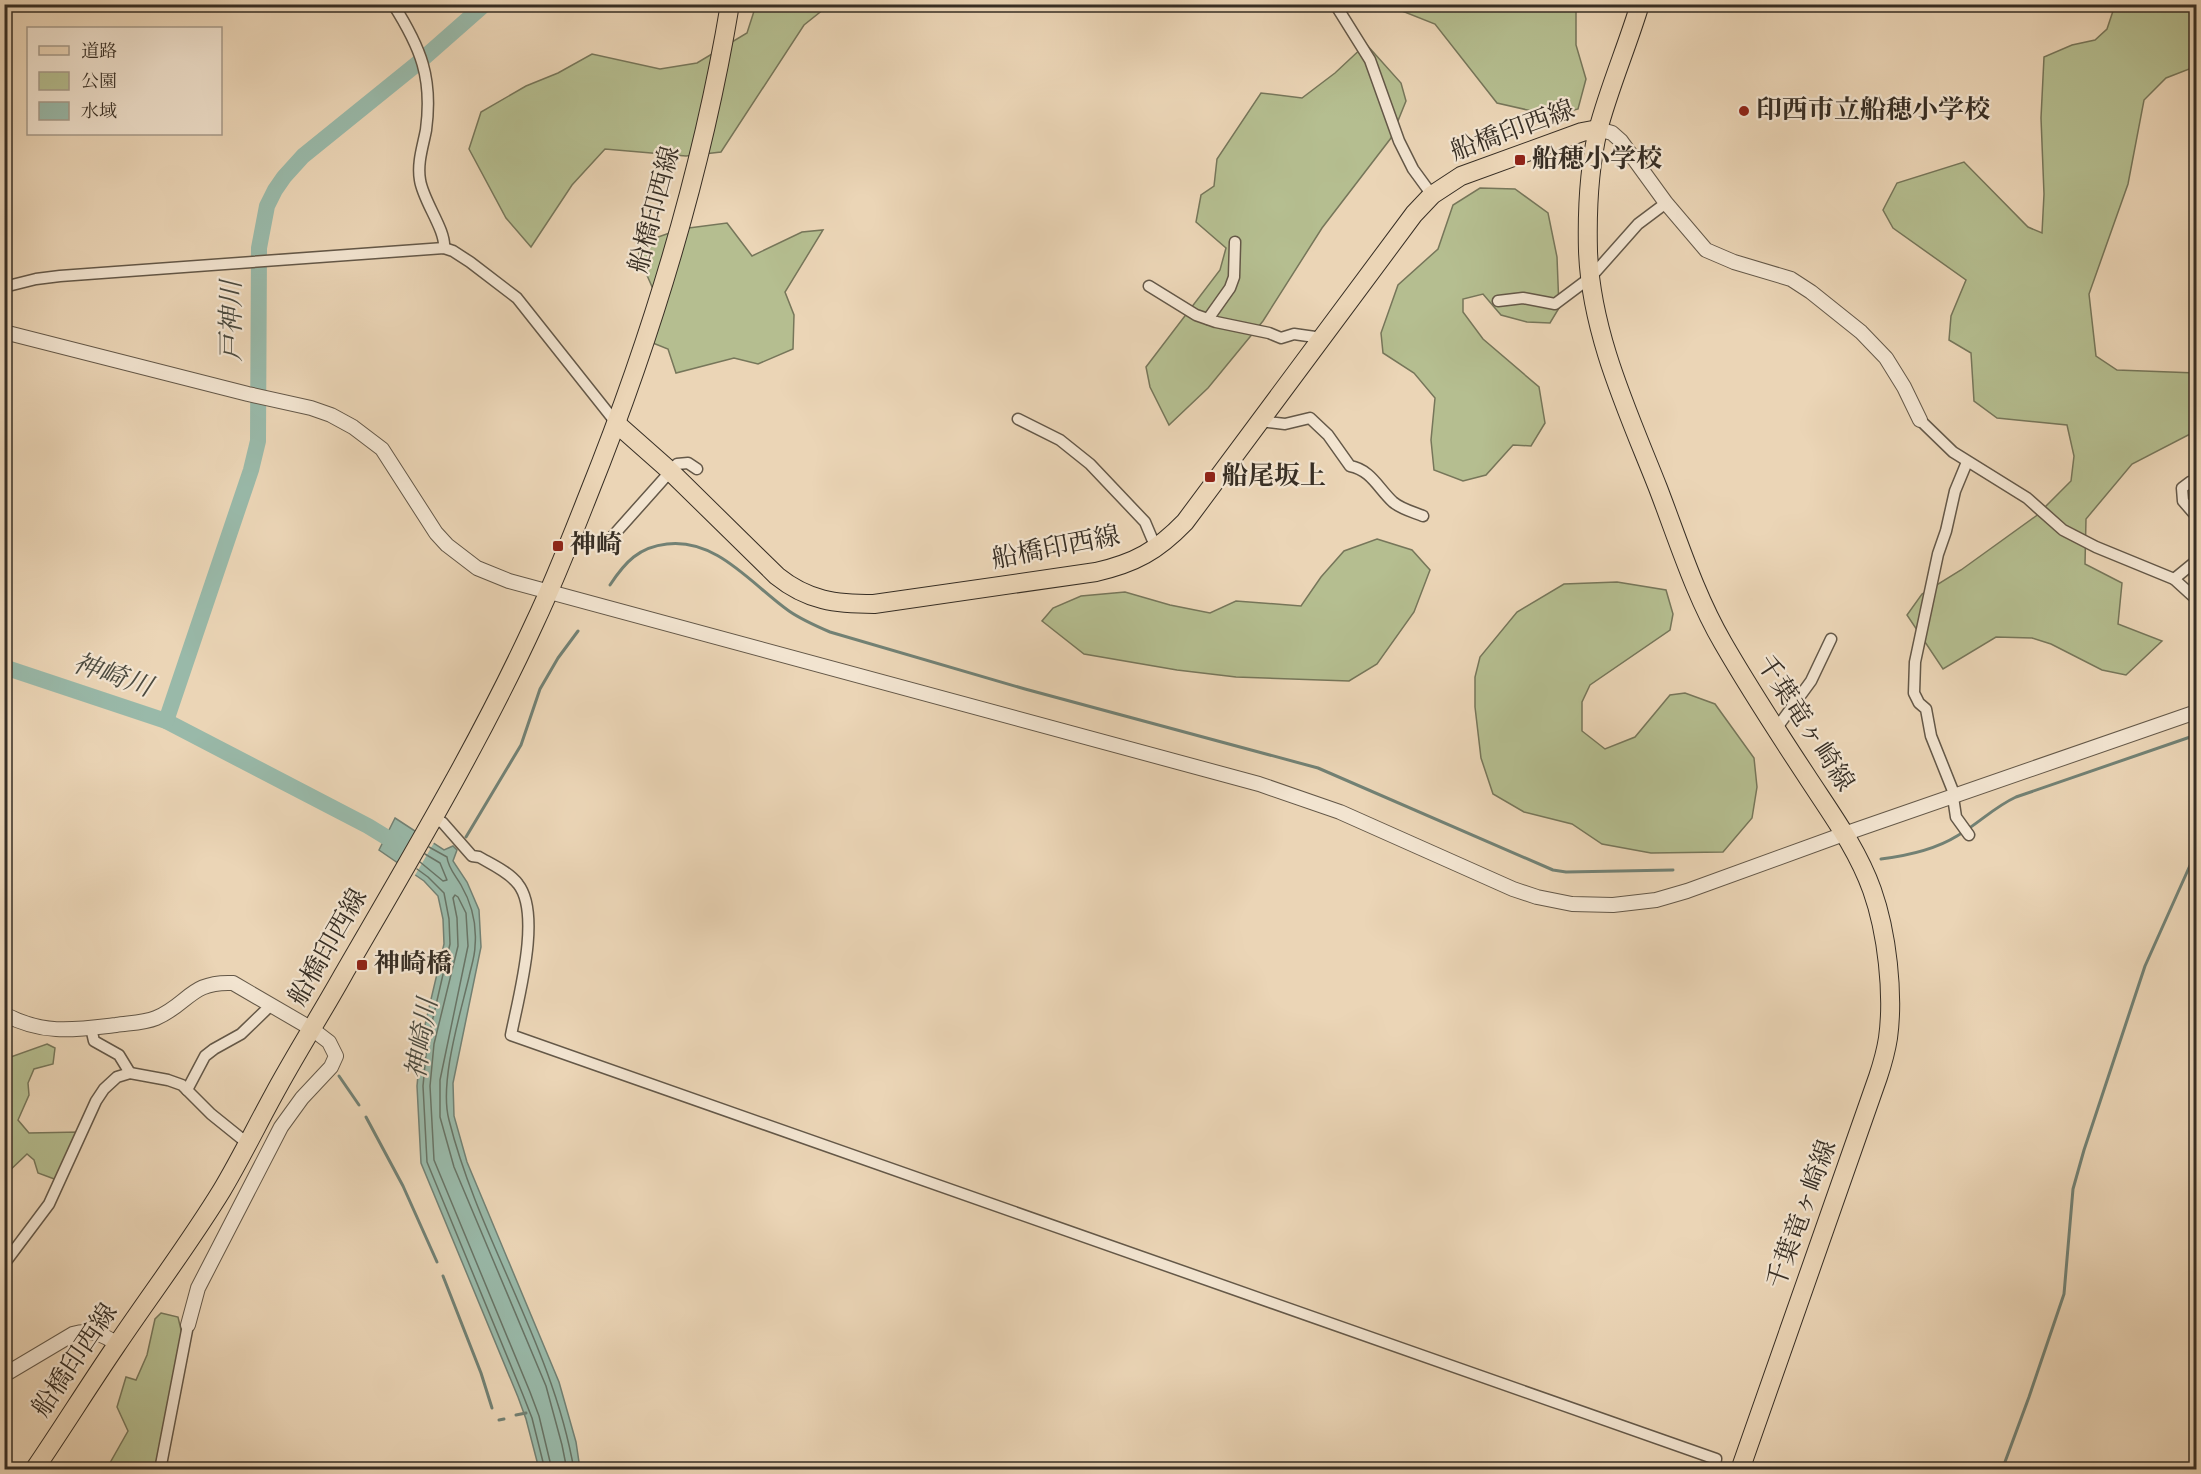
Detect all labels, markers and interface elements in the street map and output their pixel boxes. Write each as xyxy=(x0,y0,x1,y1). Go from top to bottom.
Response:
legend xyxy=(27,27,222,135)
text: 道路 xyxy=(81,40,117,66)
text: 公園 xyxy=(81,70,117,96)
street label: 船橋印西線 xyxy=(1446,92,1580,172)
place label: 印西市立船穂小学校 xyxy=(1756,93,1990,130)
text: 水域 xyxy=(81,100,117,126)
marker: 印西市立船穂小学校 xyxy=(1737,104,1751,118)
street label: 船橋印西線 xyxy=(621,142,691,278)
place label: 船穂小学校 xyxy=(1532,142,1662,179)
marker: 船穂小学校 xyxy=(1513,153,1527,167)
water label: 戸神川 xyxy=(214,278,253,362)
place label: 船尾坂上 xyxy=(1222,459,1326,496)
marker: 船尾坂上 xyxy=(1203,470,1217,484)
street label: 船橋印西線 xyxy=(989,518,1123,580)
place label: 神崎 xyxy=(570,528,622,565)
marker: 神崎 xyxy=(551,539,565,553)
water label: 神崎川 xyxy=(67,645,159,710)
street label: 千葉竜ヶ崎線 xyxy=(1746,649,1862,799)
street label: 船橋印西線 xyxy=(280,882,378,1014)
place label: 神崎橋 xyxy=(374,947,452,984)
marker: 神崎橋 xyxy=(355,958,369,972)
water label: 神崎川 xyxy=(398,993,450,1082)
street label: 千葉竜ヶ崎線 xyxy=(1759,1135,1847,1295)
street label: 船橋印西線 xyxy=(24,1297,128,1425)

